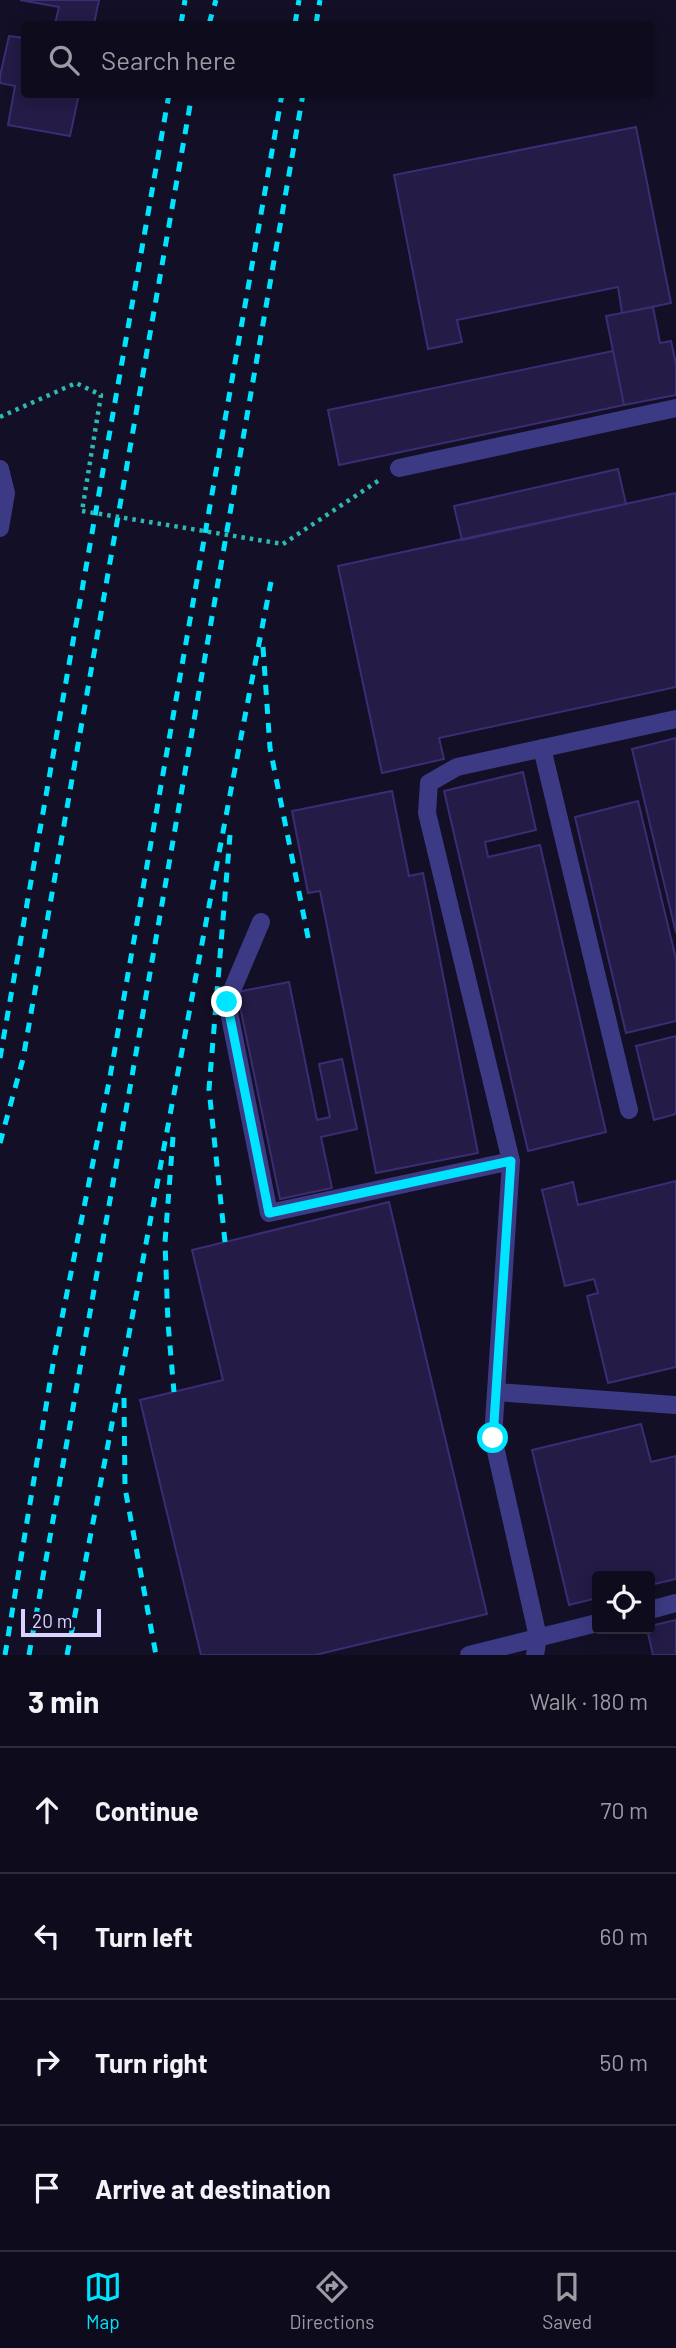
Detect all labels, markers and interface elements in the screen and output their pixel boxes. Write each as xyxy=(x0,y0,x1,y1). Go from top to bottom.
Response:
search box xyxy=(21,21,655,98)
icon: search xyxy=(45,41,83,79)
text: Search here xyxy=(101,44,236,75)
route end xyxy=(211,986,242,1017)
route start xyxy=(477,1422,508,1453)
map controls xyxy=(592,1571,655,1634)
button: locate xyxy=(592,1571,655,1634)
scale bar xyxy=(21,1606,102,1638)
text: 20 m xyxy=(32,1609,72,1632)
text: 3 min xyxy=(28,1683,99,1719)
text: Walk · 180 m xyxy=(530,1687,648,1715)
icon: ahead xyxy=(28,1791,66,1829)
text: Continue xyxy=(95,1795,199,1826)
text: 70 m xyxy=(601,1796,648,1824)
icon: left xyxy=(28,1917,66,1955)
text: Turn left xyxy=(95,1921,193,1952)
text: 60 m xyxy=(600,1922,648,1950)
icon: right xyxy=(28,2043,66,2081)
text: Turn right xyxy=(95,2047,208,2078)
text: 50 m xyxy=(600,2048,648,2076)
icon: arrive xyxy=(28,2169,66,2207)
text: Arrive at destination xyxy=(95,2173,331,2204)
tab: Map xyxy=(84,2268,122,2333)
tab: Directions xyxy=(290,2268,375,2333)
tab: Saved xyxy=(542,2268,592,2333)

